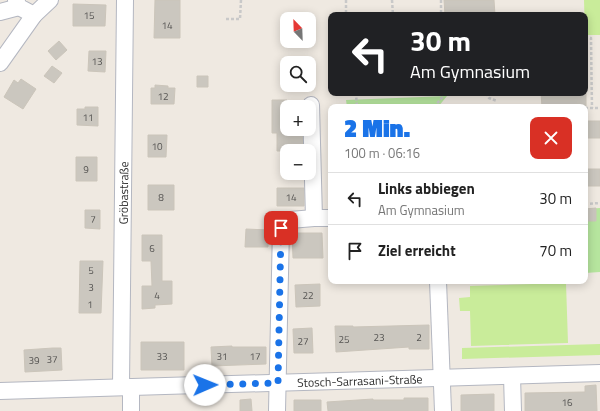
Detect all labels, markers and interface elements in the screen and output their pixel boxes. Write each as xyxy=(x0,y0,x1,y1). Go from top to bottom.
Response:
house number: 15 xyxy=(83,8,95,23)
north arrow xyxy=(280,12,316,48)
map controls xyxy=(280,12,316,180)
house number: 14 xyxy=(161,18,173,33)
text: 30 m xyxy=(410,19,471,62)
icon: left xyxy=(344,28,396,80)
house number: 13 xyxy=(91,54,103,69)
button: search xyxy=(280,56,316,92)
text: Am Gymnasium xyxy=(410,58,530,85)
house number: 12 xyxy=(157,89,169,104)
button: + xyxy=(280,100,316,136)
house number: 11 xyxy=(82,110,94,125)
text: 2 Min. xyxy=(344,110,410,146)
button: close xyxy=(530,117,572,159)
house number: 10 xyxy=(151,139,163,154)
text: 100 m · 06:16 xyxy=(344,143,420,163)
button: − xyxy=(280,144,316,180)
street label: Gröbastraße xyxy=(113,161,133,225)
house number: 9 xyxy=(83,162,89,177)
text: Links abbiegen xyxy=(378,177,475,200)
text: 30 m xyxy=(539,187,572,210)
icon: left xyxy=(344,188,366,210)
house number: 8 xyxy=(158,190,164,205)
house number: 14 xyxy=(285,190,297,205)
text: Am Gymnasium xyxy=(378,200,465,220)
pin xyxy=(264,211,298,245)
house number: 7 xyxy=(90,212,96,227)
icon: arrive xyxy=(270,217,292,239)
text: Ziel erreicht xyxy=(378,239,456,262)
text: 70 m xyxy=(539,239,572,262)
icon: arrive xyxy=(344,240,366,262)
house number: 6 xyxy=(149,241,155,256)
house number: 5 xyxy=(88,263,94,278)
house number: 3 xyxy=(88,280,94,295)
house number: 4 xyxy=(154,288,160,303)
house number: 22 xyxy=(302,288,314,303)
house number: 1 xyxy=(87,297,93,312)
house number: 23 xyxy=(373,330,385,345)
house number: 2 xyxy=(416,330,422,345)
house number: 25 xyxy=(338,332,350,347)
house number: 27 xyxy=(297,334,309,349)
house number: 33 xyxy=(156,349,168,364)
house number: 31 xyxy=(216,349,228,364)
house number: 17 xyxy=(249,349,261,364)
house number: 37 xyxy=(46,352,58,367)
house number: 39 xyxy=(28,353,40,368)
position arrow xyxy=(184,364,226,406)
street label: Stosch-Sarrasani-Straße xyxy=(297,369,423,392)
house number: 16 xyxy=(561,395,573,410)

